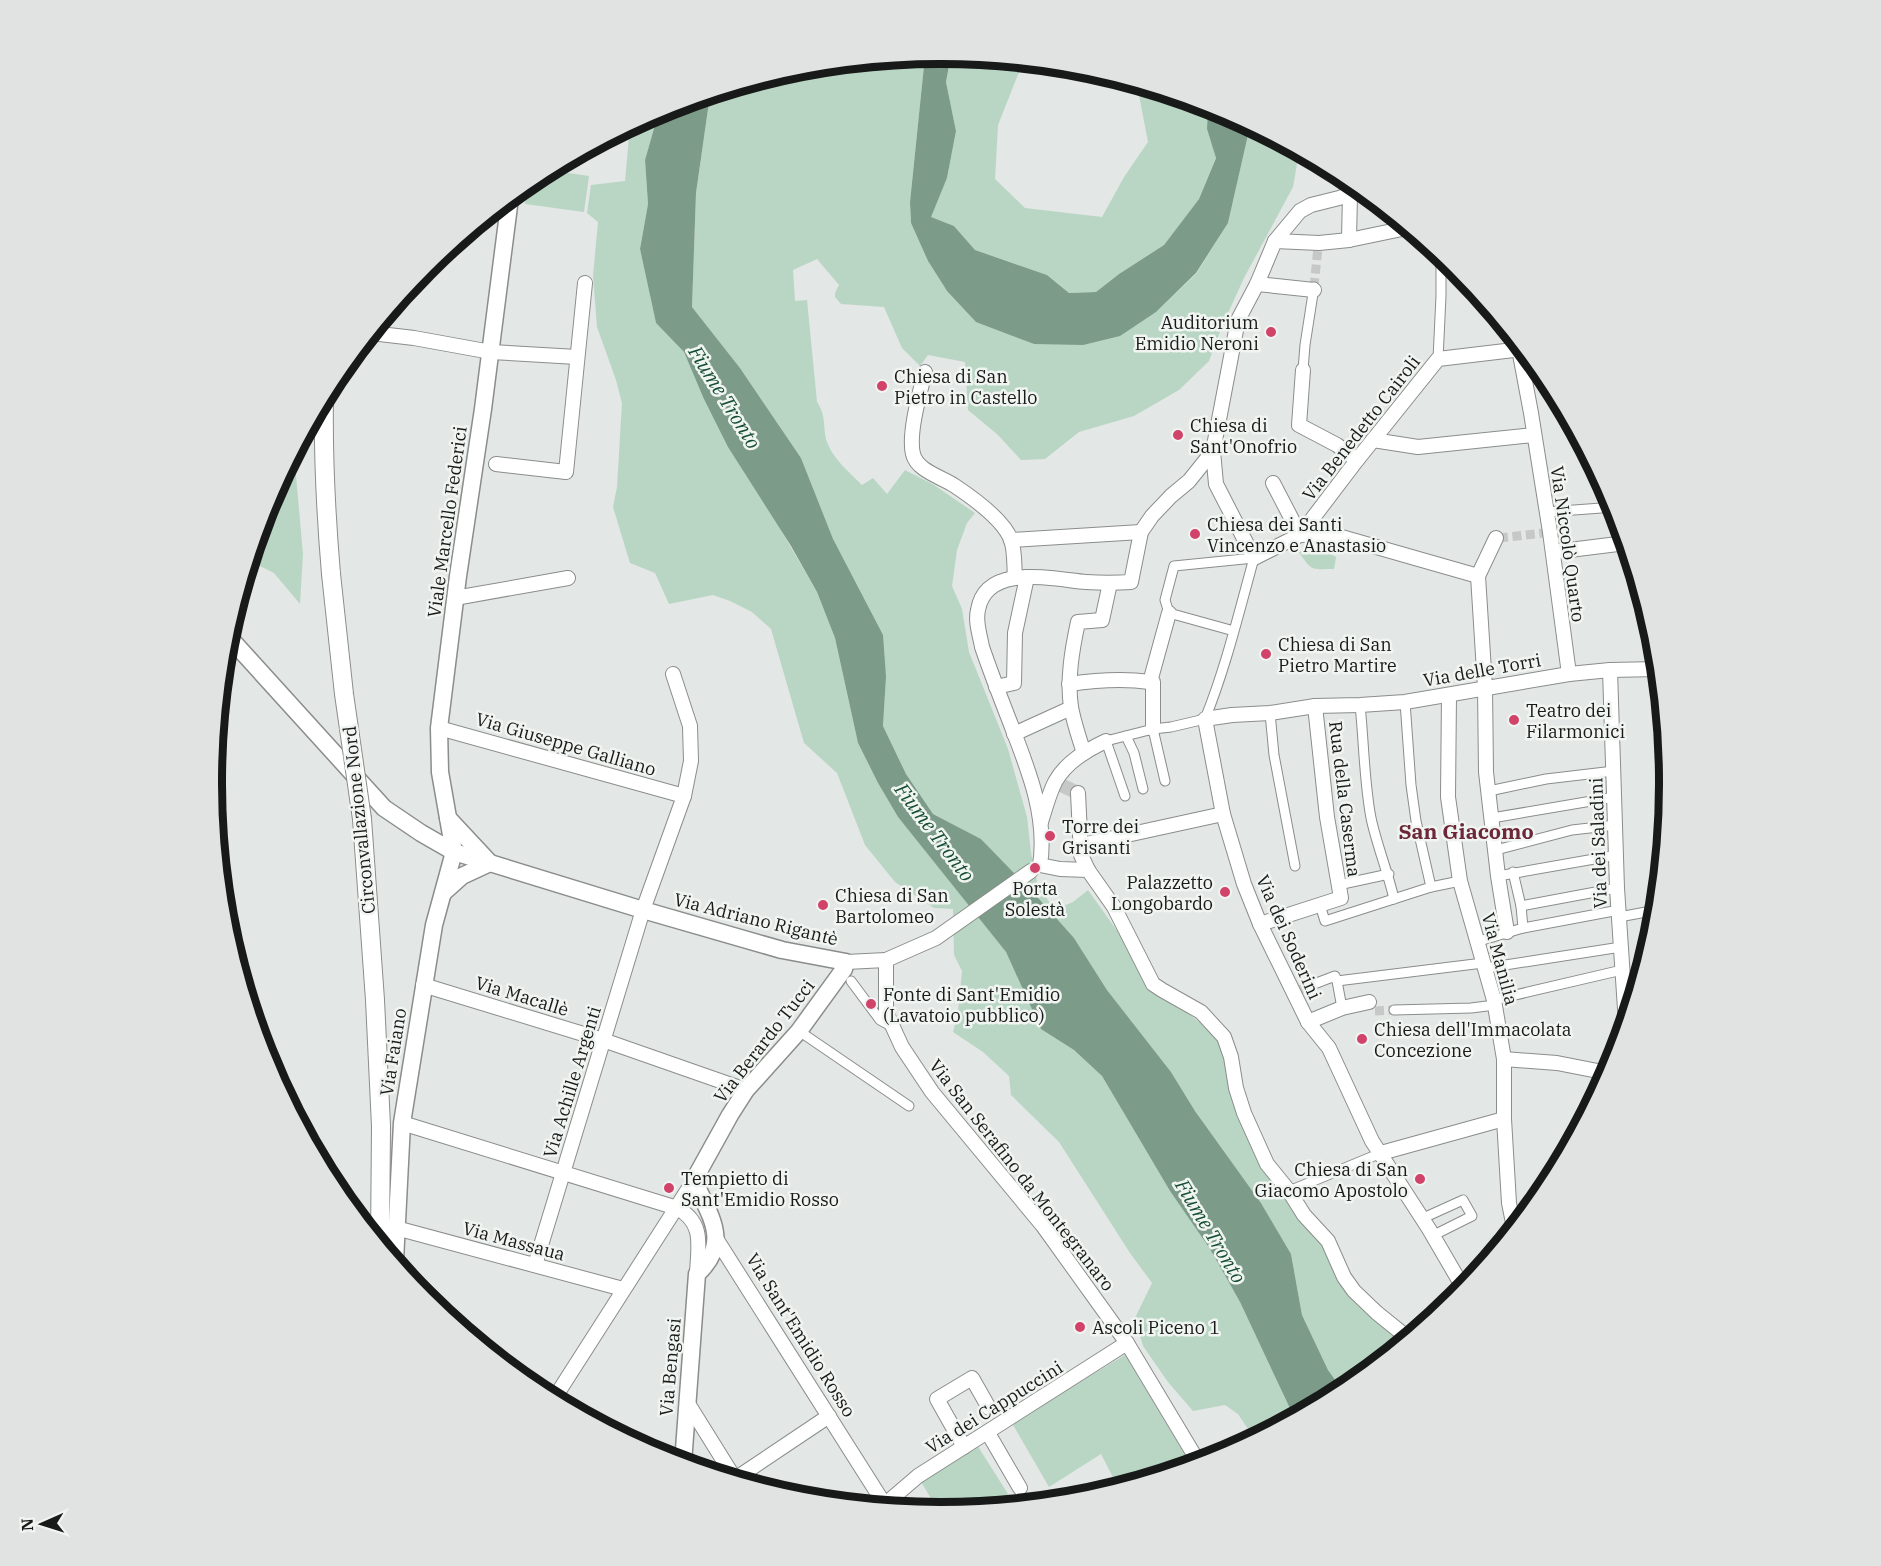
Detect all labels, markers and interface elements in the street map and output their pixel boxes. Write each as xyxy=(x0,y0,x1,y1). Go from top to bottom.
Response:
place label: Auditorium Emidio Neroni xyxy=(1135,311,1259,355)
marker: Auditorium Emidio Neroni xyxy=(1264,325,1278,339)
water label: Fiume Tronto xyxy=(682,339,767,454)
street label: Via Benedetto Cairoli xyxy=(1297,351,1425,505)
place label: Chiesa di San Pietro in Castello xyxy=(894,365,1038,409)
marker: Chiesa di San Pietro in Castello xyxy=(875,379,889,393)
place label: Chiesa di Sant'Onofrio xyxy=(1190,414,1297,458)
street label: Viale Marcello Federici xyxy=(422,424,472,619)
marker: Chiesa di Sant'Onofrio xyxy=(1171,428,1185,442)
street label: Via Niccolò Quarto xyxy=(1546,464,1590,624)
place label: Chiesa dei Santi Vincenzo e Anastasio xyxy=(1207,513,1386,557)
marker: Chiesa dei Santi Vincenzo e Anastasio xyxy=(1188,527,1202,541)
place label: Chiesa di San Pietro Martire xyxy=(1278,633,1397,677)
marker: Chiesa di San Pietro Martire xyxy=(1259,647,1273,661)
street label: Via delle Torri xyxy=(1421,648,1543,692)
place label: Teatro dei Filarmonici xyxy=(1526,699,1625,743)
street label: Via Giuseppe Galliano xyxy=(473,707,659,781)
marker: Teatro dei Filarmonici xyxy=(1507,713,1521,727)
street label: Rua della Caserma xyxy=(1324,720,1366,879)
street label: Circonvallazione Nord xyxy=(338,725,380,915)
water label: Fiume Tronto xyxy=(888,776,981,887)
street label: Via dei Saladini xyxy=(1584,777,1612,909)
place label: Torre dei Grisanti xyxy=(1062,815,1139,859)
district label: San Giacomo xyxy=(1398,817,1534,845)
marker: Torre dei Grisanti xyxy=(1043,829,1057,843)
marker: Porta Solestà xyxy=(1028,861,1042,875)
place label: Palazzetto Longobardo xyxy=(1111,871,1213,915)
street label: Via dei Soderini xyxy=(1251,871,1327,1003)
place label: Porta Solestà xyxy=(1005,877,1065,921)
place label: Chiesa di San Bartolomeo xyxy=(835,884,949,928)
marker: Palazzetto Longobardo xyxy=(1218,885,1232,899)
street label: Via Adriano Rigantè xyxy=(671,887,841,951)
marker: Chiesa di San Bartolomeo xyxy=(816,898,830,912)
street label: Via Manilia xyxy=(1477,910,1523,1008)
street label: Via Macallè xyxy=(473,971,571,1021)
street label: Via Berardo Tucci xyxy=(709,974,820,1107)
place label: Fonte di Sant'Emidio (Lavatoio pubblico) xyxy=(883,983,1060,1027)
marker: Fonte di Sant'Emidio (Lavatoio pubblico) xyxy=(864,997,878,1011)
street label: Via Achille Argenti xyxy=(538,1003,606,1161)
street label: Via Faiano xyxy=(375,1006,411,1098)
place label: Chiesa dell'Immacolata Concezione xyxy=(1374,1018,1572,1062)
marker: Chiesa dell'Immacolata Concezione xyxy=(1355,1032,1369,1046)
street label: Via San Serafino da Montegranaro xyxy=(924,1054,1120,1296)
place label: Chiesa di San Giacomo Apostolo xyxy=(1255,1158,1408,1202)
place label: Tempietto di Sant'Emidio Rosso xyxy=(681,1167,839,1211)
marker: Chiesa di San Giacomo Apostolo xyxy=(1413,1172,1427,1186)
water label: Fiume Tronto xyxy=(1169,1173,1253,1288)
marker: Tempietto di Sant'Emidio Rosso xyxy=(662,1181,676,1195)
street label: Via Massaua xyxy=(460,1216,568,1266)
street label: Via Sant'Emidio Rosso xyxy=(741,1249,861,1421)
place label: Ascoli Piceno 1 xyxy=(1092,1316,1220,1339)
street label: Via Bengasi xyxy=(654,1317,686,1417)
marker: Ascoli Piceno 1 xyxy=(1073,1320,1087,1334)
street label: Via dei Cappuccini xyxy=(921,1355,1067,1458)
north arrow xyxy=(12,1494,72,1554)
text: N xyxy=(17,1518,37,1532)

